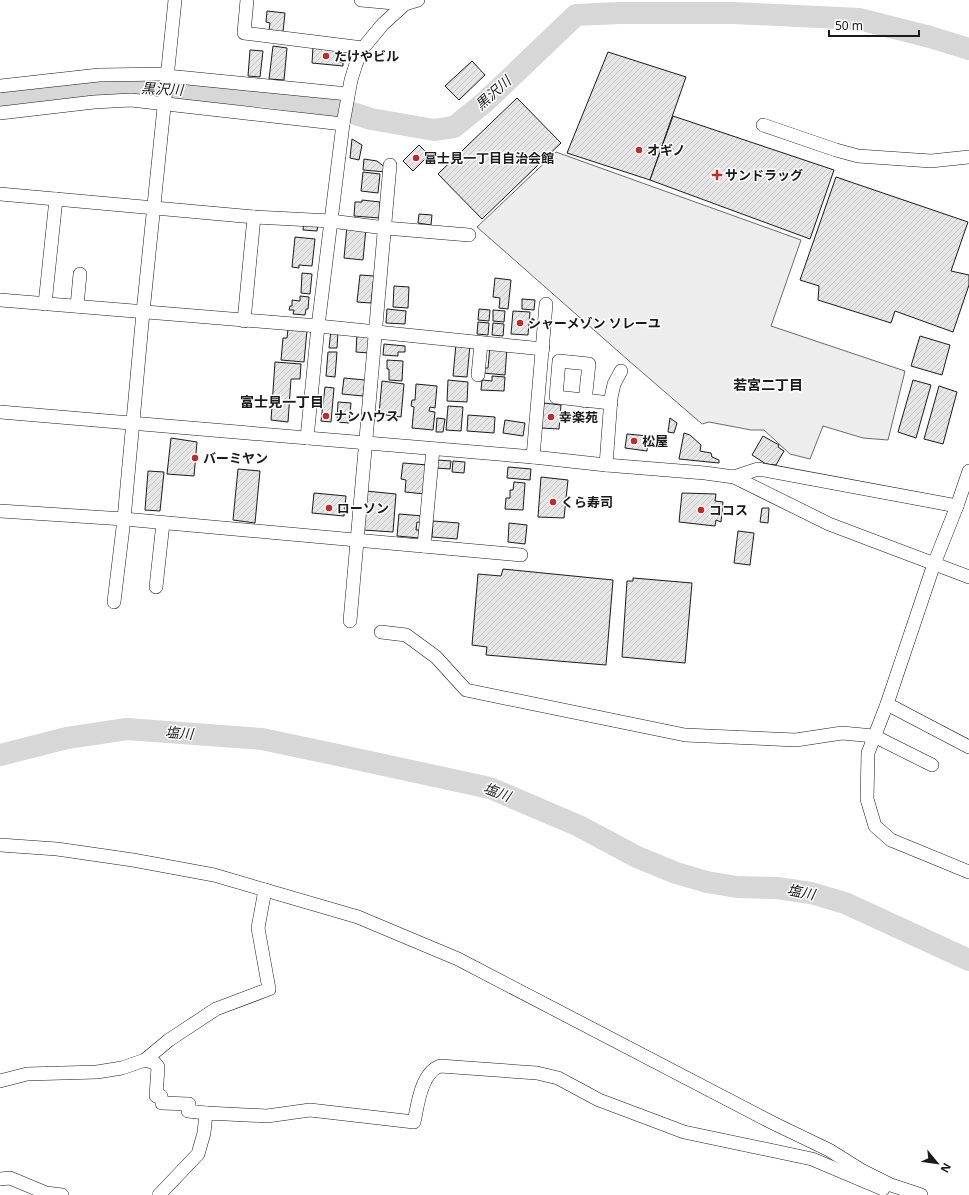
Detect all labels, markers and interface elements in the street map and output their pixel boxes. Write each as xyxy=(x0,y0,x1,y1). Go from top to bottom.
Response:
scale bar xyxy=(829,12,919,38)
text: 50 m xyxy=(835,17,863,34)
place label: たけやビル xyxy=(334,47,399,65)
marker: たけやビル xyxy=(321,51,331,61)
water label: 黒沢川 xyxy=(471,70,516,114)
water label: 黒沢川 xyxy=(141,78,185,99)
place label: オギノ xyxy=(647,141,685,159)
marker: オギノ xyxy=(634,145,644,155)
place label: 富士見一丁目自治会館 xyxy=(424,149,554,167)
marker: 富士見一丁目自治会館 xyxy=(411,153,421,163)
place label: サンドラッグ xyxy=(725,166,803,184)
marker: サンドラッグ xyxy=(712,170,722,180)
place label: シャーメゾン ソレーユ xyxy=(528,314,661,332)
marker: シャーメゾン ソレーユ xyxy=(515,318,525,328)
district label: 若宮二丁目 xyxy=(733,375,803,394)
district label: 富士見一丁目 xyxy=(240,392,324,411)
place label: ナンハウス xyxy=(334,407,399,425)
place label: 幸楽苑 xyxy=(559,408,598,426)
marker: ナンハウス xyxy=(321,411,331,421)
marker: 幸楽苑 xyxy=(546,412,556,422)
place label: 松屋 xyxy=(642,432,668,450)
marker: 松屋 xyxy=(629,436,639,446)
place label: バーミヤン xyxy=(203,449,268,467)
marker: バーミヤン xyxy=(190,453,200,463)
place label: くら寿司 xyxy=(561,493,613,511)
marker: くら寿司 xyxy=(548,497,558,507)
place label: ローソン xyxy=(337,499,389,517)
place label: ココス xyxy=(709,501,748,519)
marker: ローソン xyxy=(324,503,334,513)
marker: ココス xyxy=(696,505,706,515)
water label: 塩川 xyxy=(164,722,196,743)
water label: 塩川 xyxy=(481,778,515,806)
water label: 塩川 xyxy=(786,880,819,904)
north arrow xyxy=(917,1143,957,1183)
text: N xyxy=(937,1161,955,1176)

